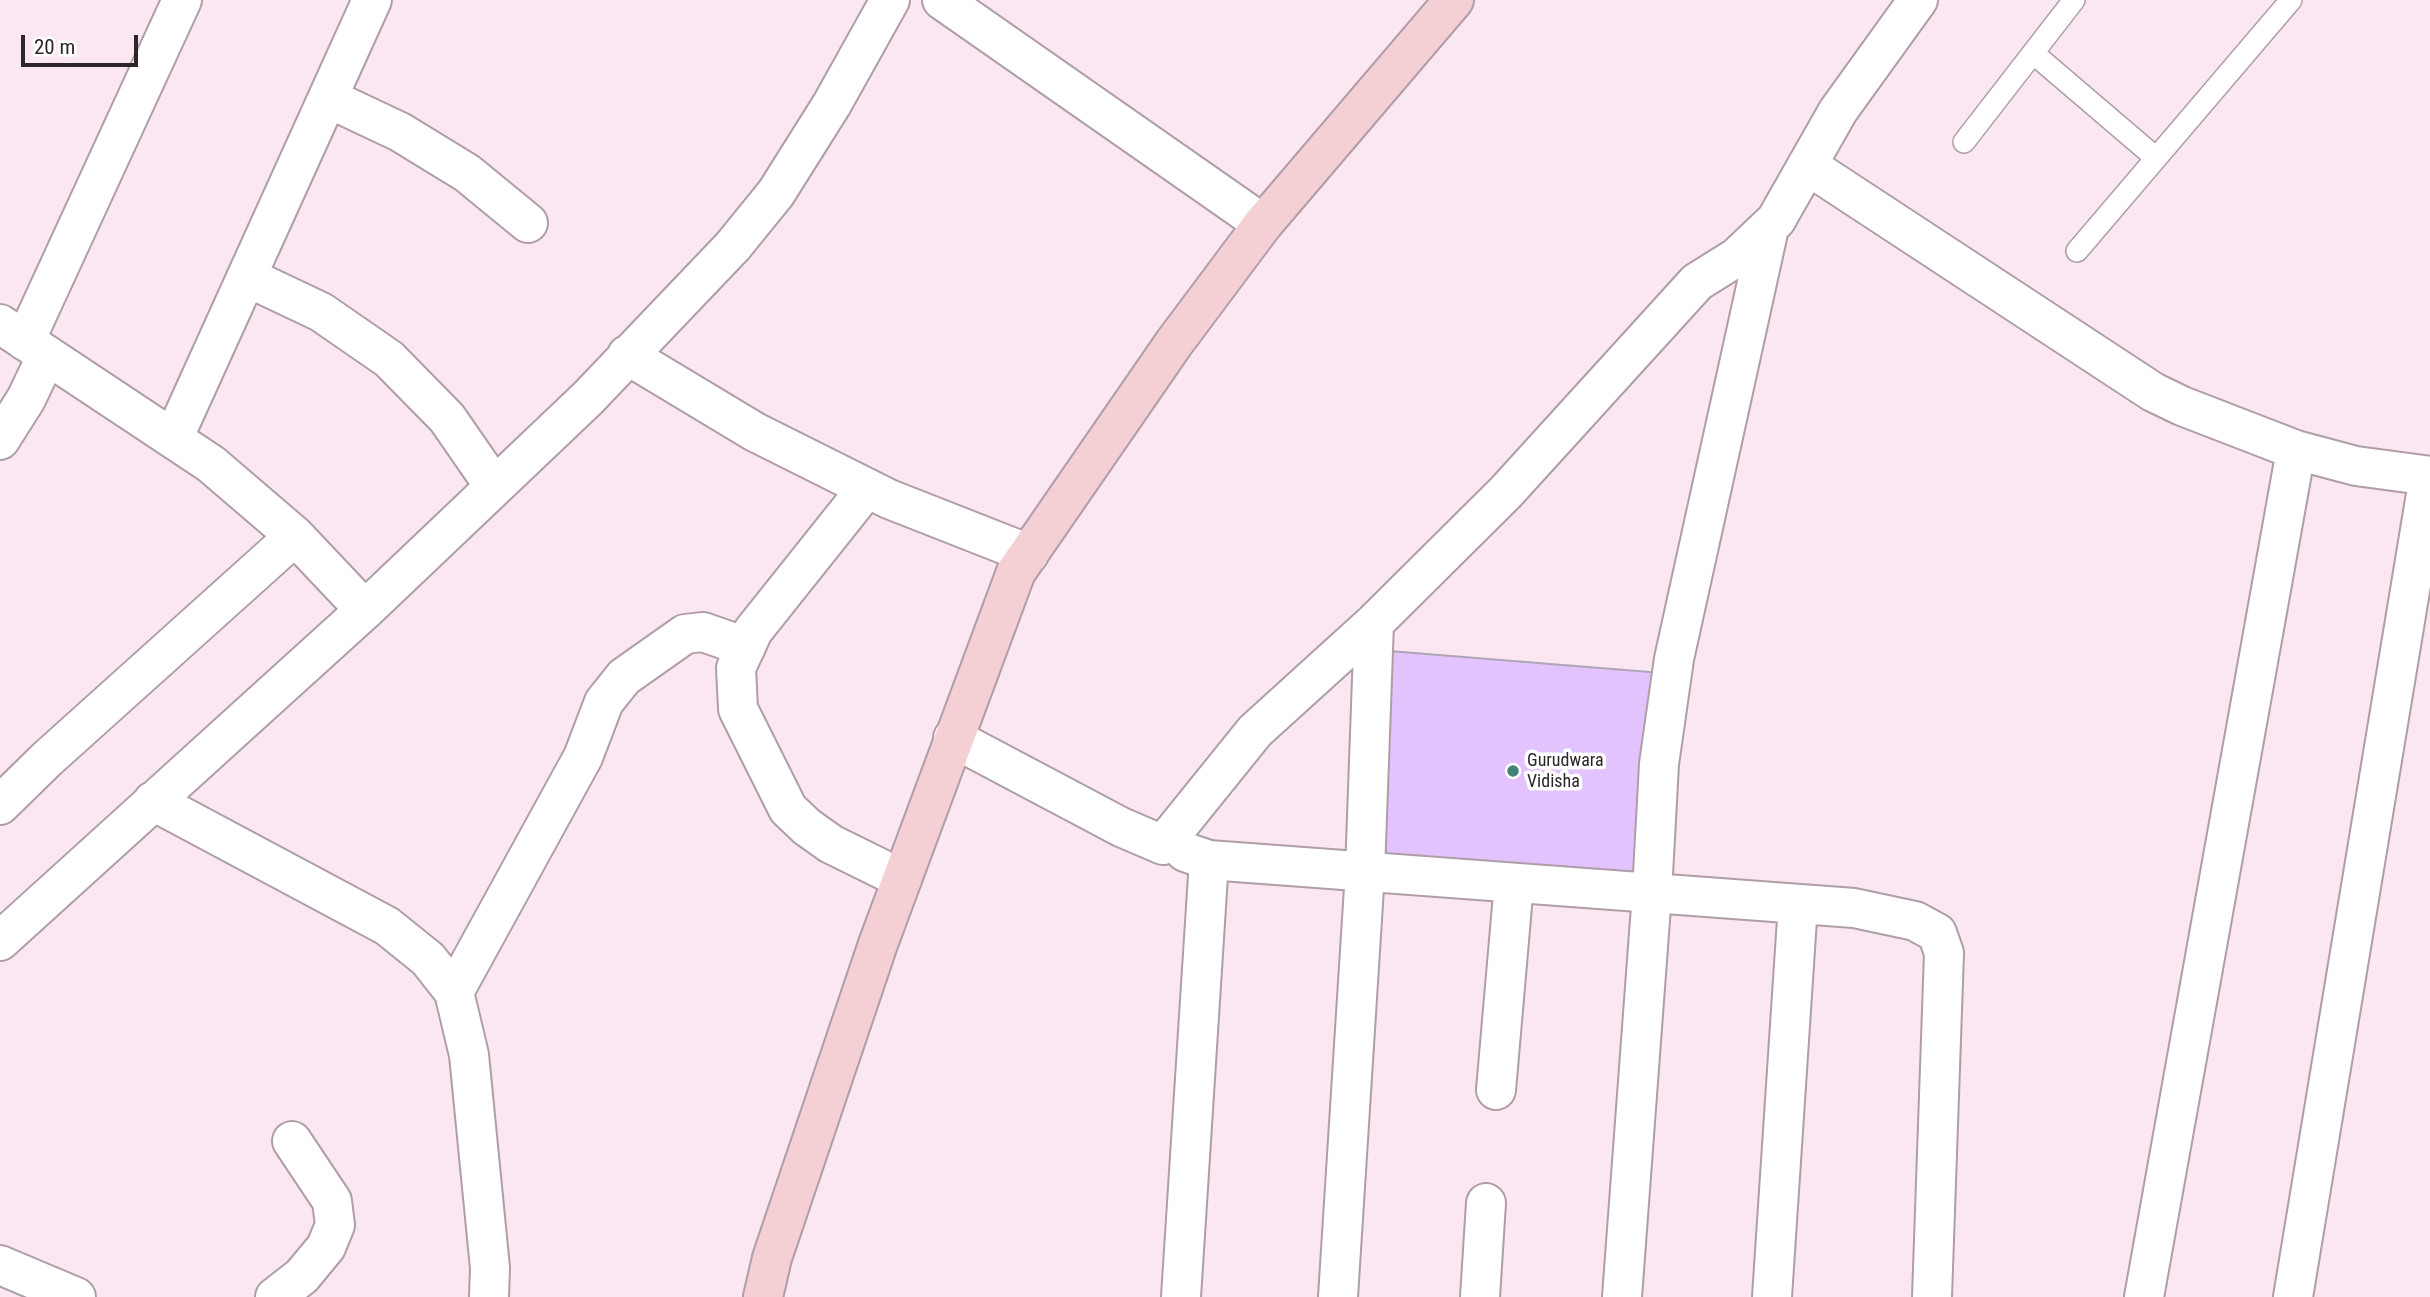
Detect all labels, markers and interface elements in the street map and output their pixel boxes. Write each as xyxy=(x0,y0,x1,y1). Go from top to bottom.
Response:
scale bar xyxy=(24,21,142,65)
text: 20 m xyxy=(34,35,75,59)
place label: Gurudwara Vidisha xyxy=(1527,750,1604,792)
marker: Gurudwara Vidisha xyxy=(1505,763,1521,779)

